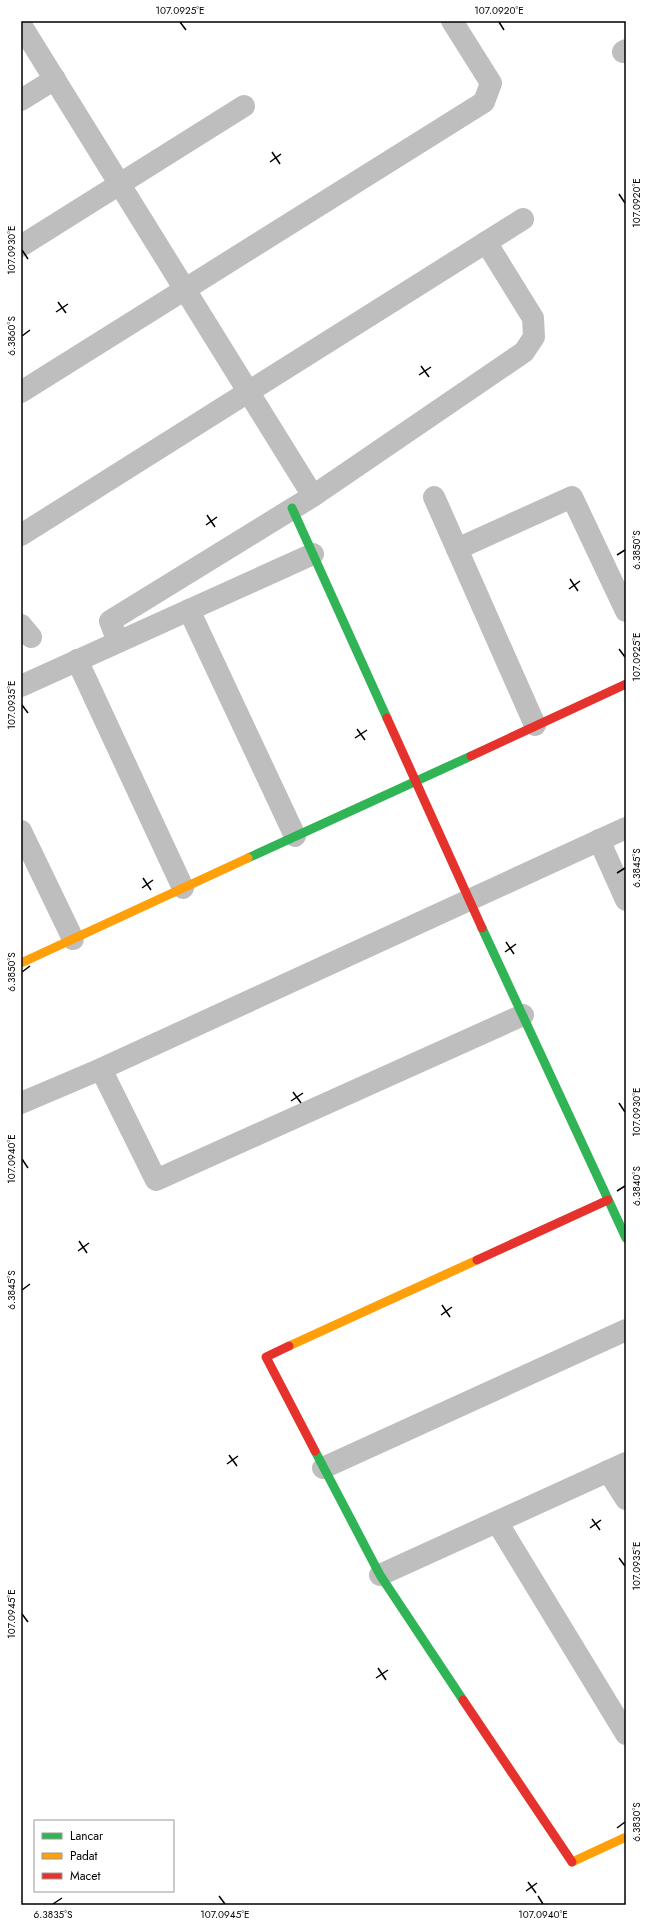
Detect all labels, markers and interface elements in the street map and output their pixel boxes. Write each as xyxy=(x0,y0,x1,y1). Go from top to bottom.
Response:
text: 107.0925°E xyxy=(155,3,205,18)
text: 107.0920°E xyxy=(474,3,524,18)
text: 107.0920°E xyxy=(629,178,644,228)
text: 107.0930°E xyxy=(4,225,19,275)
text: 6.3860°S xyxy=(4,316,19,356)
text: 6.3850°S xyxy=(629,530,644,570)
text: 107.0925°E xyxy=(629,632,644,682)
text: 107.0935°E xyxy=(4,681,19,729)
text: 6.3845°S xyxy=(629,848,644,888)
text: 6.3850°S xyxy=(4,952,19,992)
text: 107.0930°E xyxy=(629,1087,644,1137)
text: 107.0940°E xyxy=(4,1134,19,1184)
text: 6.3840°S xyxy=(629,1166,644,1206)
text: 6.3845°S xyxy=(4,1270,19,1310)
text: 107.0935°E xyxy=(629,1542,644,1590)
text: 107.0945°E xyxy=(4,1589,19,1639)
text: 6.3830°S xyxy=(629,1802,644,1842)
legend xyxy=(34,1820,174,1892)
text: Lancar xyxy=(70,1827,104,1845)
text: Padat xyxy=(70,1847,98,1865)
text: Macet xyxy=(70,1867,100,1885)
text: 6.3835°S xyxy=(33,1907,73,1922)
text: 107.0945°E xyxy=(200,1907,250,1922)
text: 107.0940°E xyxy=(518,1907,568,1922)

